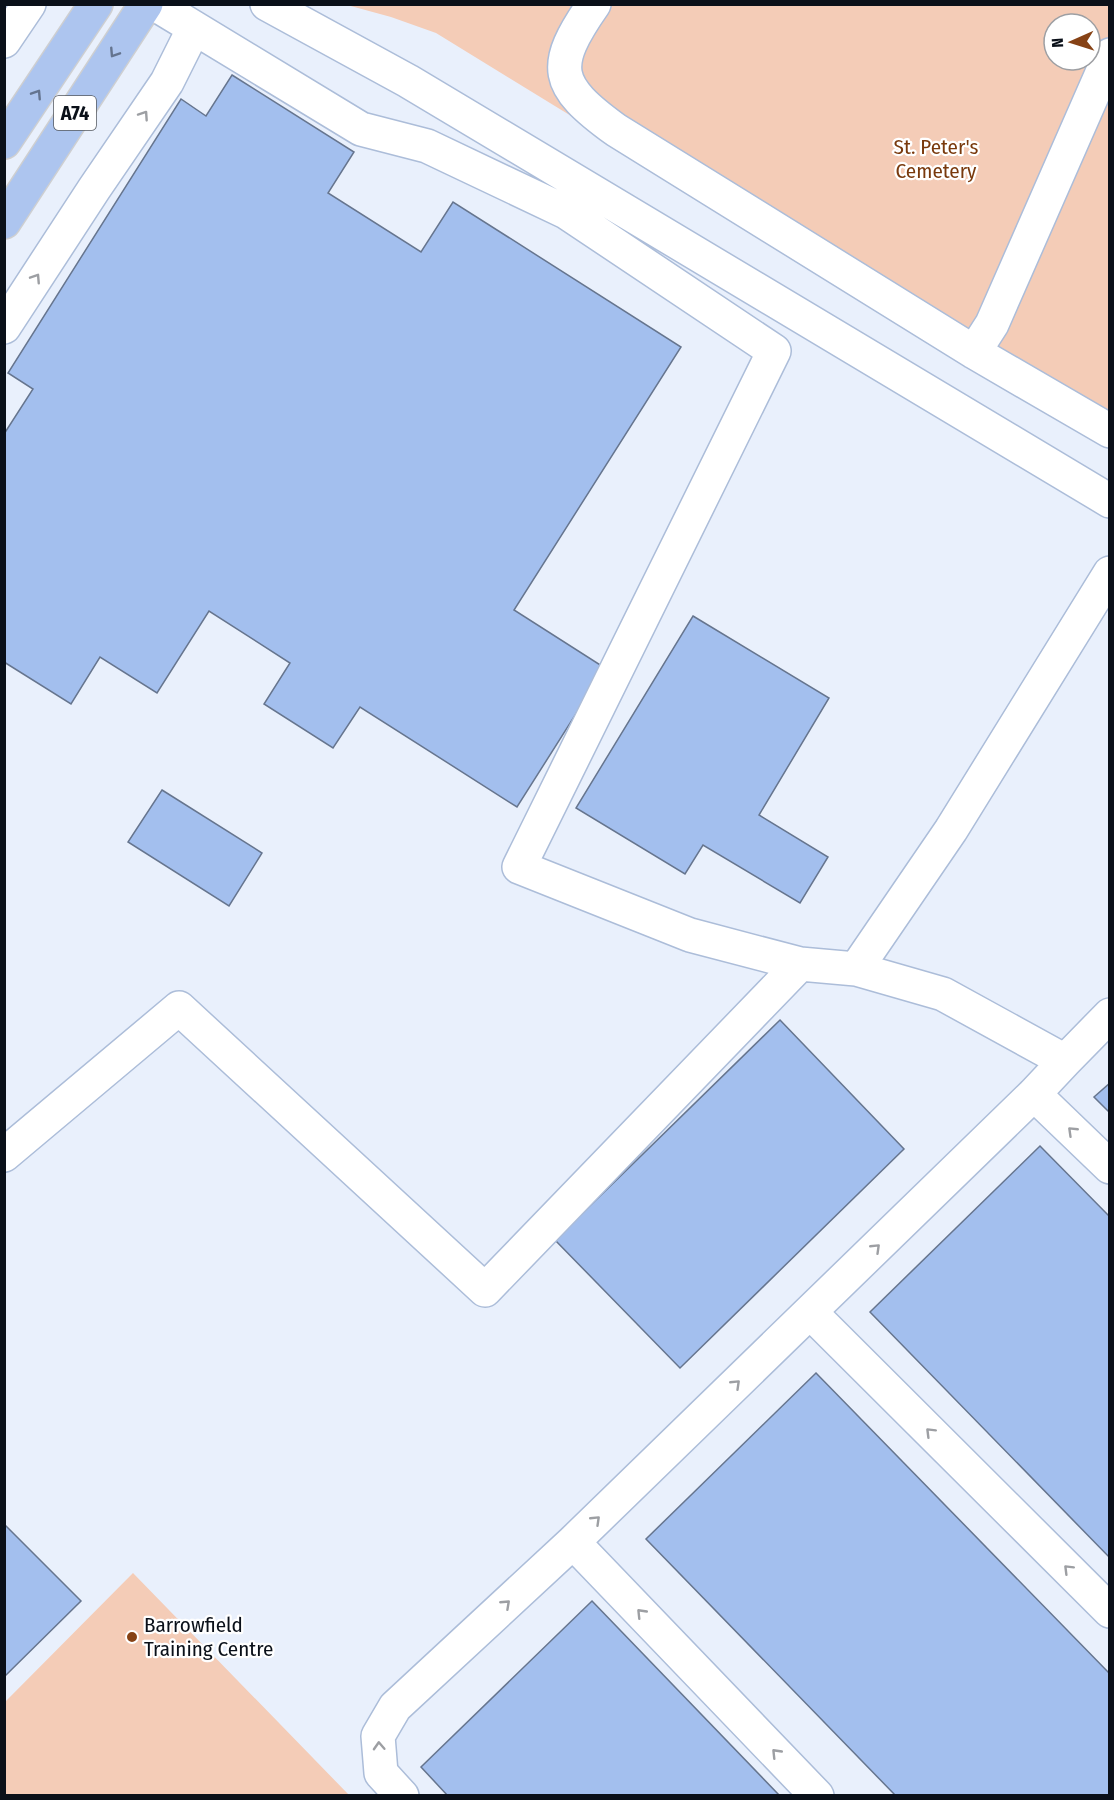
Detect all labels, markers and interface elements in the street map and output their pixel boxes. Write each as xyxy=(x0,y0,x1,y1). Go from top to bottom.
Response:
north arrow xyxy=(1042,12,1102,72)
text: N xyxy=(1048,37,1067,48)
one-way arrow xyxy=(111,47,122,58)
one-way arrow xyxy=(30,89,41,100)
road number: A74 xyxy=(54,96,96,130)
one-way arrow xyxy=(137,111,148,122)
park label: St. Peter's Cemetery xyxy=(894,134,978,184)
one-way arrow xyxy=(29,273,40,284)
one-way arrow xyxy=(1068,1127,1079,1138)
one-way arrow xyxy=(868,1244,879,1255)
one-way arrow xyxy=(728,1380,739,1391)
one-way arrow xyxy=(926,1428,937,1439)
one-way arrow xyxy=(589,1516,600,1527)
one-way arrow xyxy=(1064,1566,1075,1576)
one-way arrow xyxy=(499,1600,510,1611)
one-way arrow xyxy=(638,1609,649,1620)
place label: Barrowfield Training Centre xyxy=(144,1612,273,1662)
marker: Barrowfield Training Centre xyxy=(125,1630,139,1644)
one-way arrow xyxy=(372,1741,385,1750)
one-way arrow xyxy=(773,1750,784,1761)

